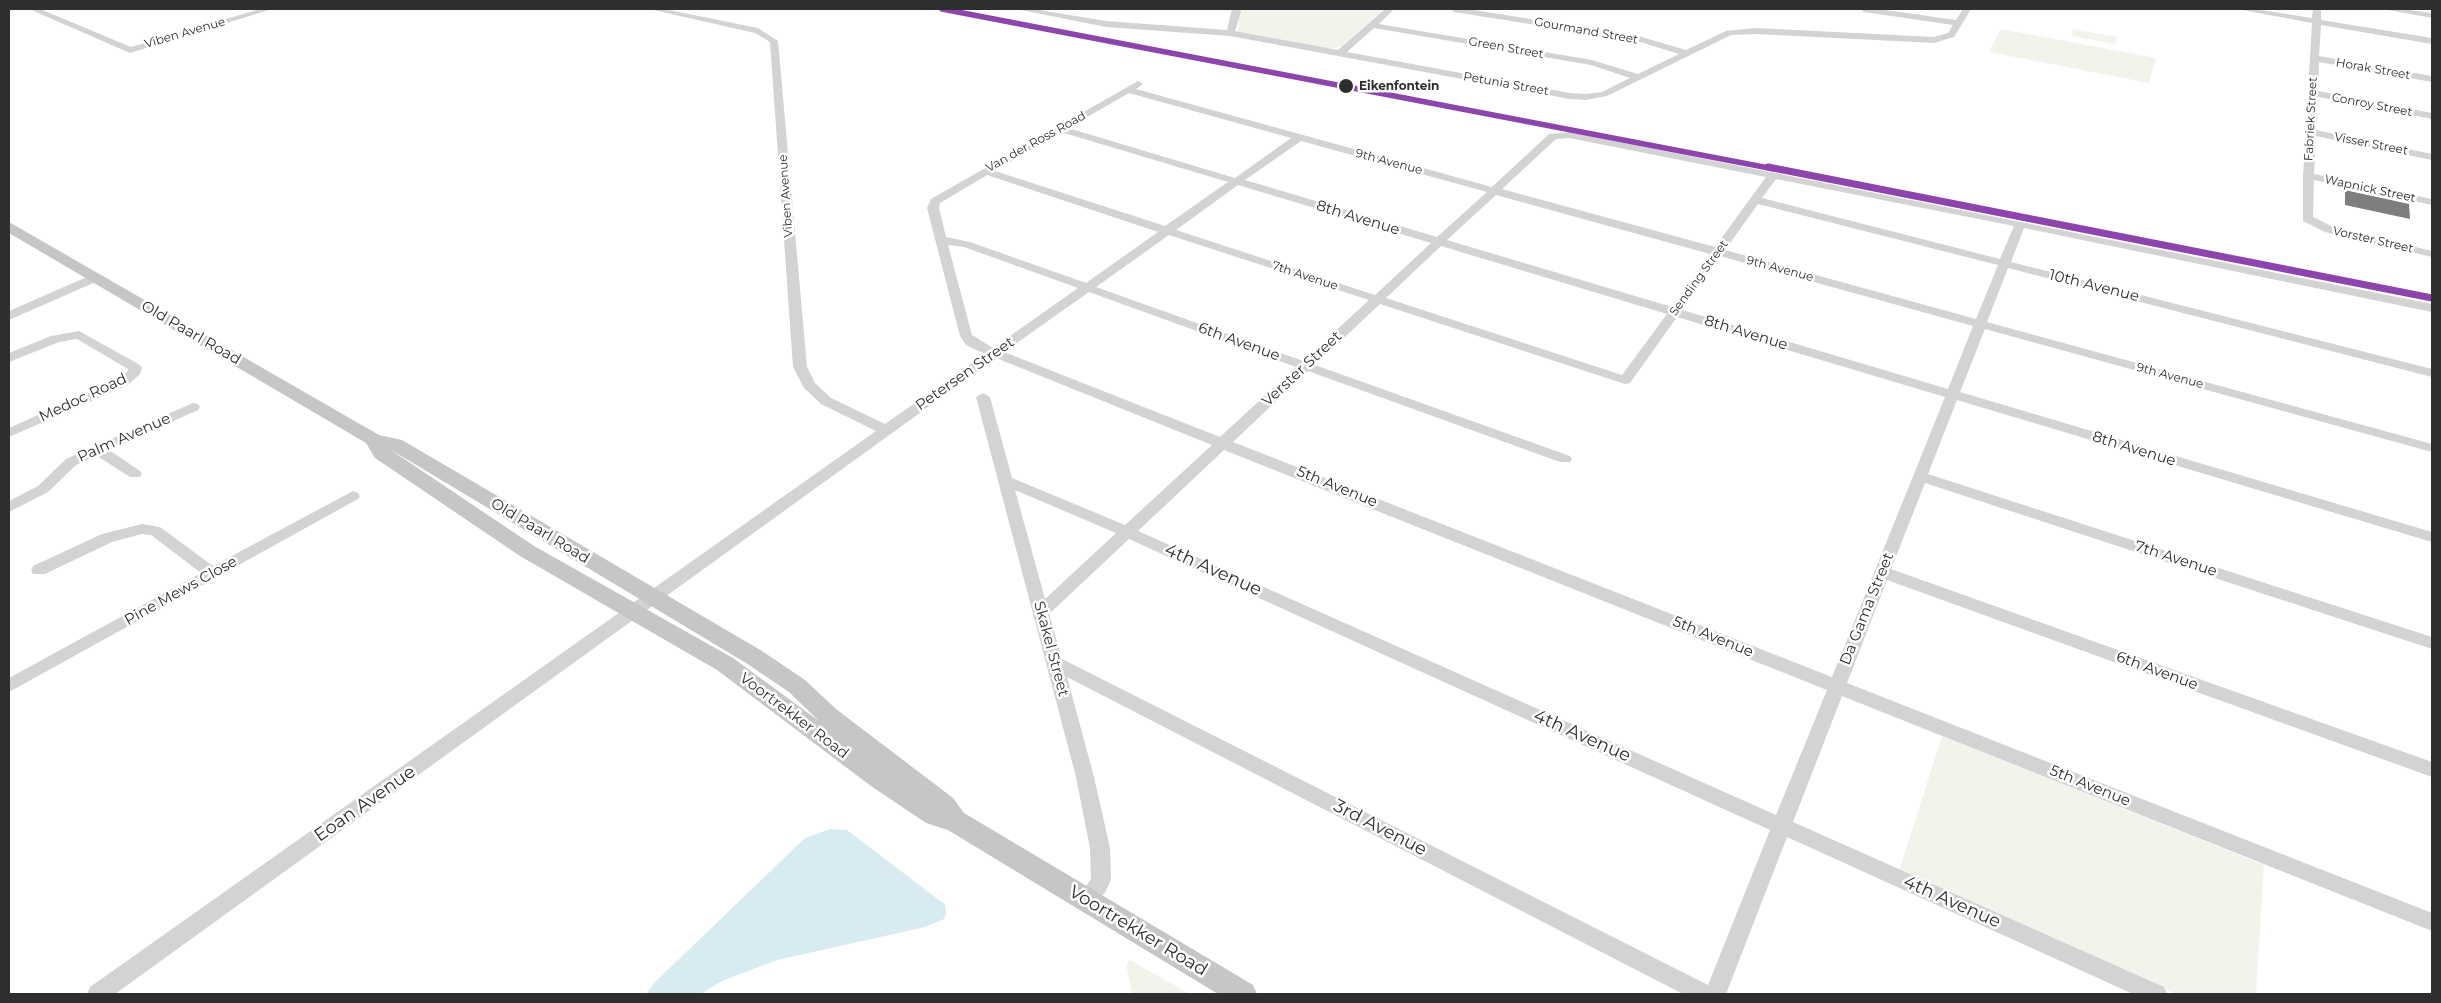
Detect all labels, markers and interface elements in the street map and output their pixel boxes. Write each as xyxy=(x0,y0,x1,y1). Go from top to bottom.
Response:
street label: Viben Avenue xyxy=(143,15,227,51)
street label: Gourmand Street xyxy=(1533,15,1639,47)
street label: Green Street xyxy=(1467,34,1545,62)
street label: Horak Street xyxy=(2335,55,2411,83)
street label: Petunia Street xyxy=(1462,69,1550,99)
marker: Eikenfontein xyxy=(1337,77,1355,95)
street label: Fabriek Street xyxy=(2302,77,2320,161)
place label: Eikenfontein xyxy=(1359,79,1439,93)
street label: Conroy Street xyxy=(2330,90,2414,120)
street label: Van der Ross Road xyxy=(984,109,1088,175)
street label: Visser Street xyxy=(2333,130,2409,158)
street label: 9th Avenue xyxy=(1354,146,1424,178)
street label: Viben Avenue xyxy=(776,154,796,238)
street label: Wapnick Street xyxy=(2323,172,2417,206)
street label: 8th Avenue xyxy=(1314,197,1402,239)
street label: Vorster Street xyxy=(2331,224,2415,256)
street label: Sending Street xyxy=(1667,237,1731,319)
street label: 9th Avenue xyxy=(1745,253,1815,285)
street label: 7th Avenue xyxy=(1270,259,1340,293)
street label: 10th Avenue xyxy=(2047,266,2141,306)
street label: Old Paarl Road xyxy=(138,297,244,369)
street label: 8th Avenue xyxy=(1702,312,1790,354)
street label: 6th Avenue xyxy=(1196,319,1282,365)
street label: Verster Street xyxy=(1259,328,1345,410)
street label: Petersen Street xyxy=(912,333,1018,415)
street label: 9th Avenue xyxy=(2135,360,2205,392)
street label: Medoc Road xyxy=(36,370,130,426)
street label: Palm Avenue xyxy=(75,409,173,467)
street label: 8th Avenue xyxy=(2090,428,2178,470)
street label: 5th Avenue xyxy=(1294,463,1380,511)
street label: Old Paarl Road xyxy=(487,494,593,568)
street label: 7th Avenue xyxy=(2133,537,2219,581)
street label: 4th Avenue xyxy=(1161,539,1265,601)
street label: Da Gama Street xyxy=(1836,550,1898,668)
street label: Pine Mews Close xyxy=(122,553,240,629)
street label: Skakel Street xyxy=(1030,599,1072,699)
street label: 5th Avenue xyxy=(1670,613,1756,661)
street label: 6th Avenue xyxy=(2114,648,2200,694)
street label: Voortrekker Road xyxy=(736,669,852,763)
street label: 4th Avenue xyxy=(1530,705,1634,767)
street label: Eoan Avenue xyxy=(310,761,420,847)
street label: 5th Avenue xyxy=(2047,762,2133,810)
street label: 3rd Avenue xyxy=(1330,795,1430,861)
street label: 4th Avenue xyxy=(1900,871,2004,933)
street label: Voortrekker Road xyxy=(1065,881,1211,981)

